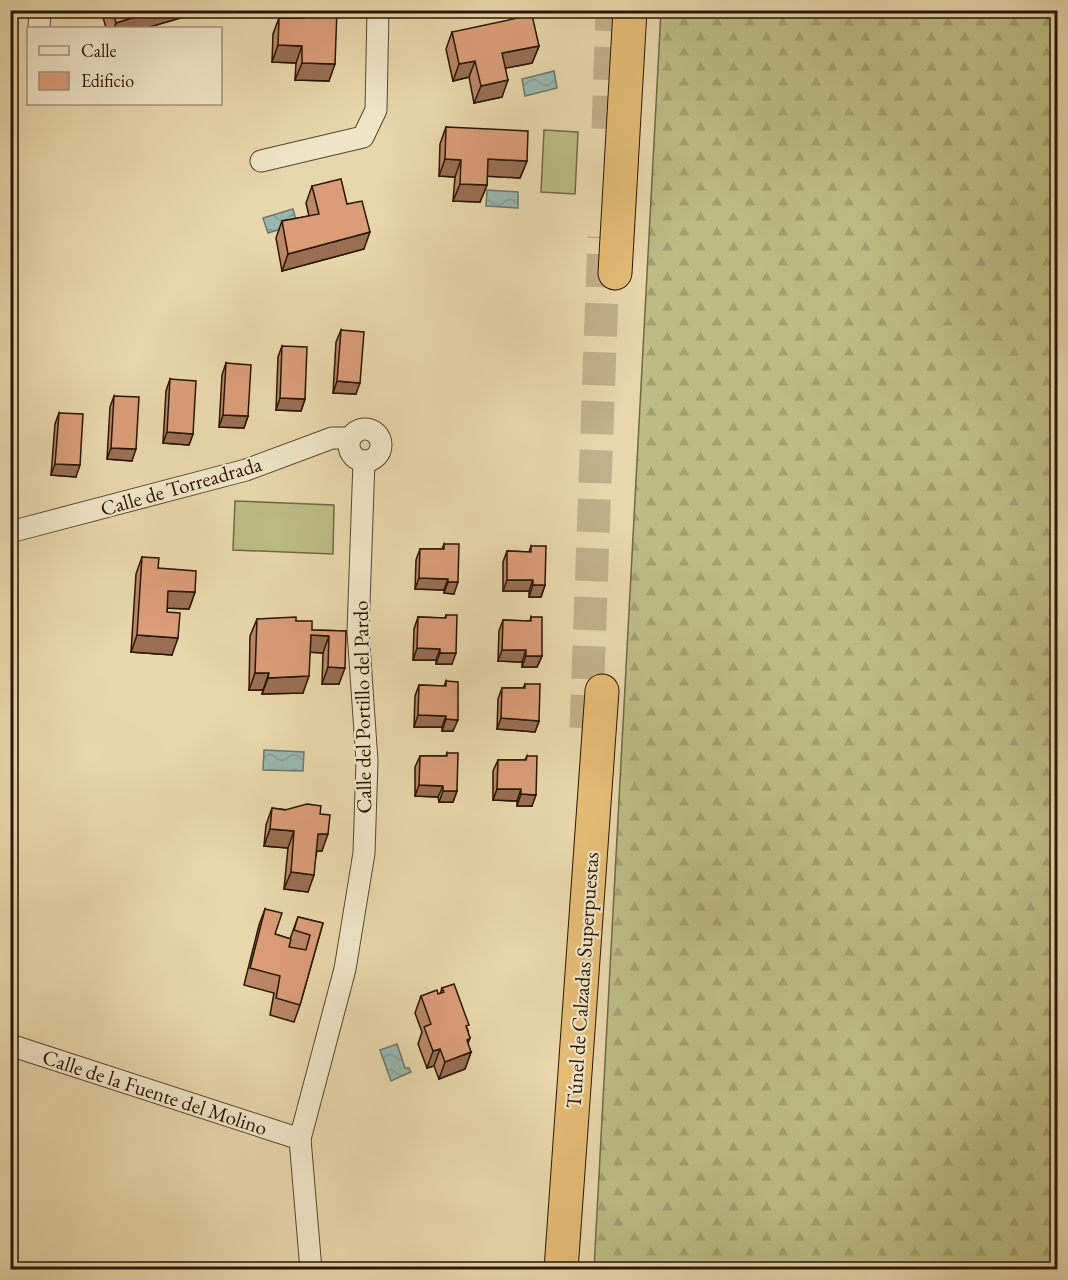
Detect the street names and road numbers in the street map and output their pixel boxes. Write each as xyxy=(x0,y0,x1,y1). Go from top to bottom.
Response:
street label: Calle de Torreadrada xyxy=(97,450,265,522)
street label: Calle del Portillo del Pardo xyxy=(347,600,377,814)
street label: Túnel de Calzadas Superpuestas xyxy=(560,851,604,1109)
street label: Calle de la Fuente del Molino xyxy=(39,1043,271,1141)

